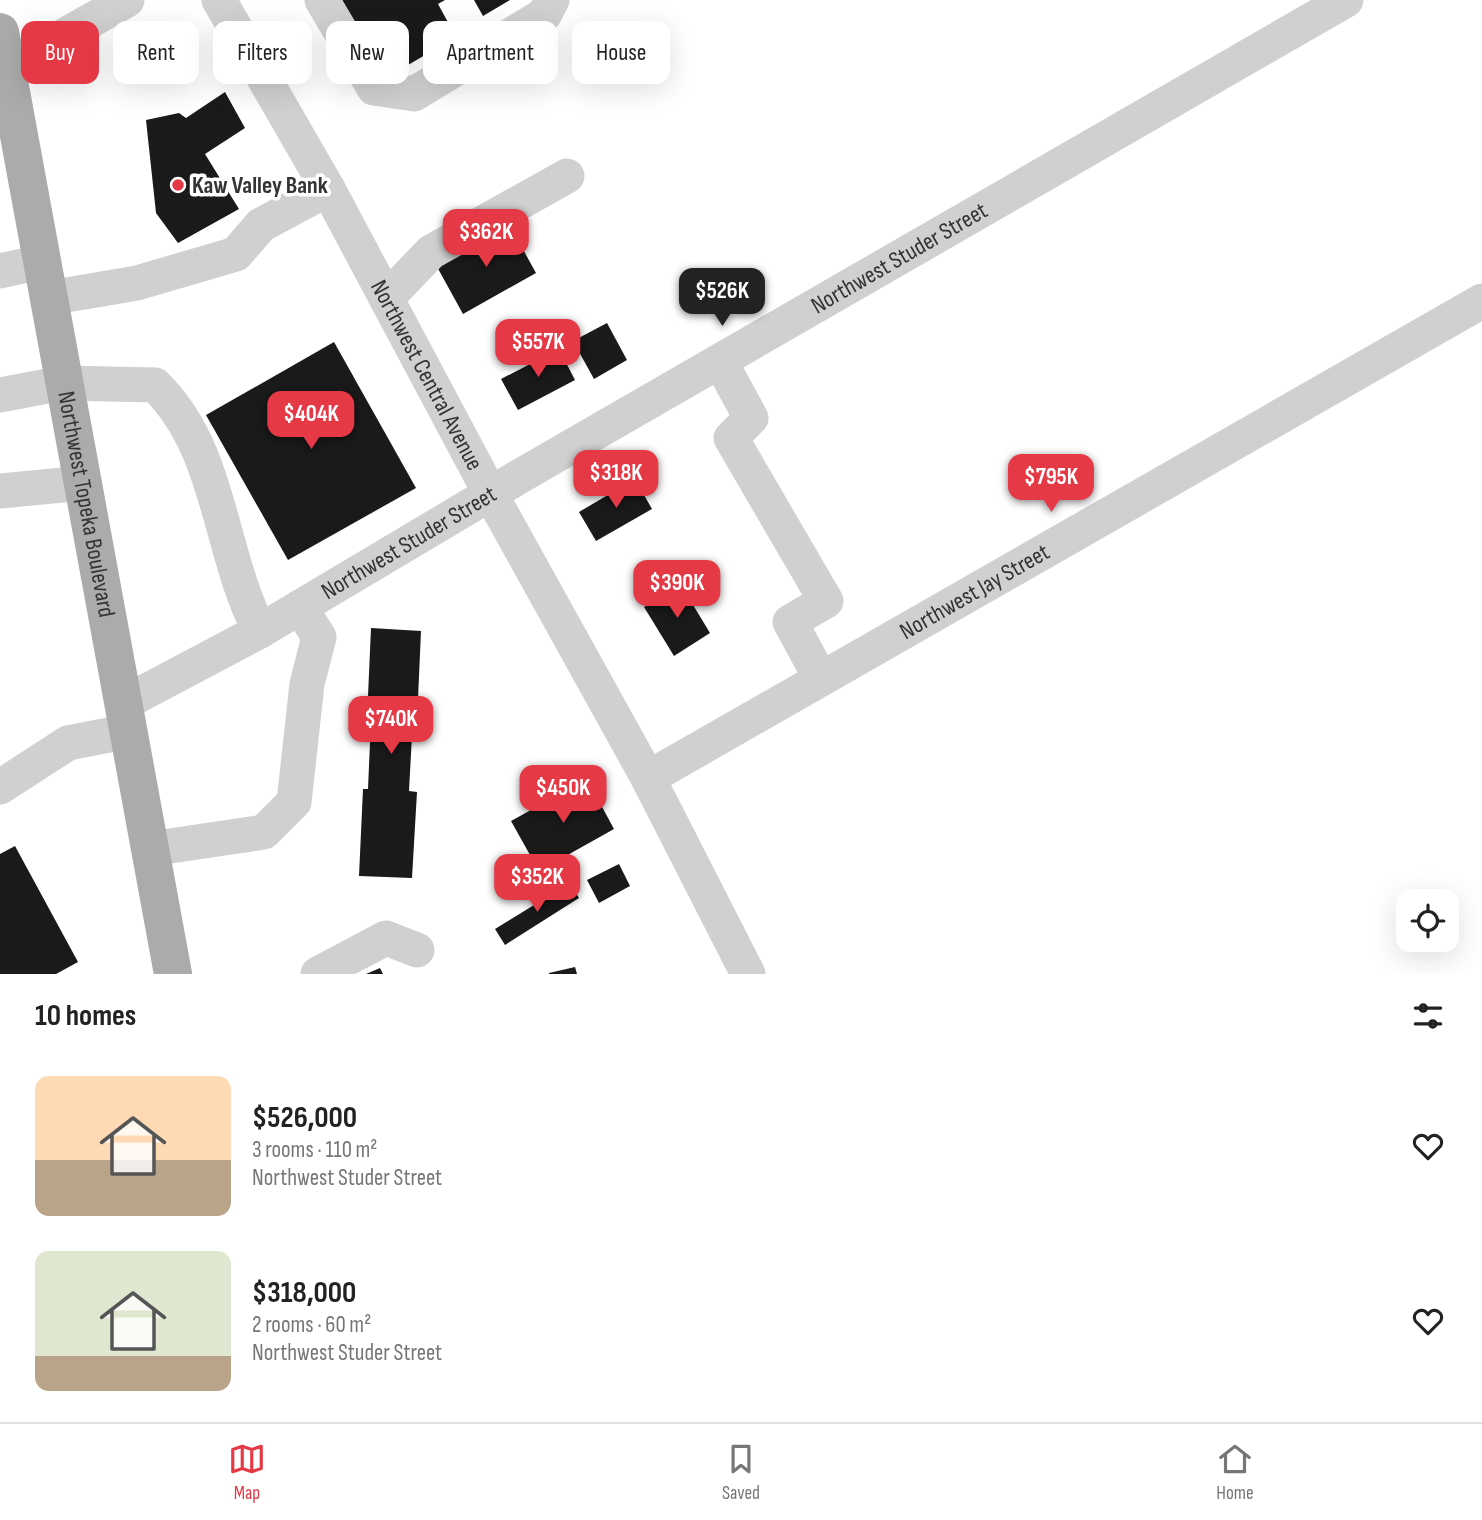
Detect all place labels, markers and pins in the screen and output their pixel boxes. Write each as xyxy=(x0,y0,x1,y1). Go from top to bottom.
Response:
place label: Kaw Valley Bank xyxy=(192,171,328,200)
marker: Kaw Valley Bank xyxy=(170,177,186,193)
pin: $362K xyxy=(437,210,535,269)
pin: $526K xyxy=(673,268,771,328)
pin: $557K xyxy=(489,320,587,379)
pin: $404K xyxy=(262,392,360,451)
pin: $318K xyxy=(567,450,665,510)
pin: $795K xyxy=(1002,454,1100,514)
pin: $390K xyxy=(628,560,726,620)
pin: $740K xyxy=(342,696,440,756)
pin: $450K xyxy=(514,766,612,825)
pin: $352K xyxy=(488,855,586,914)

